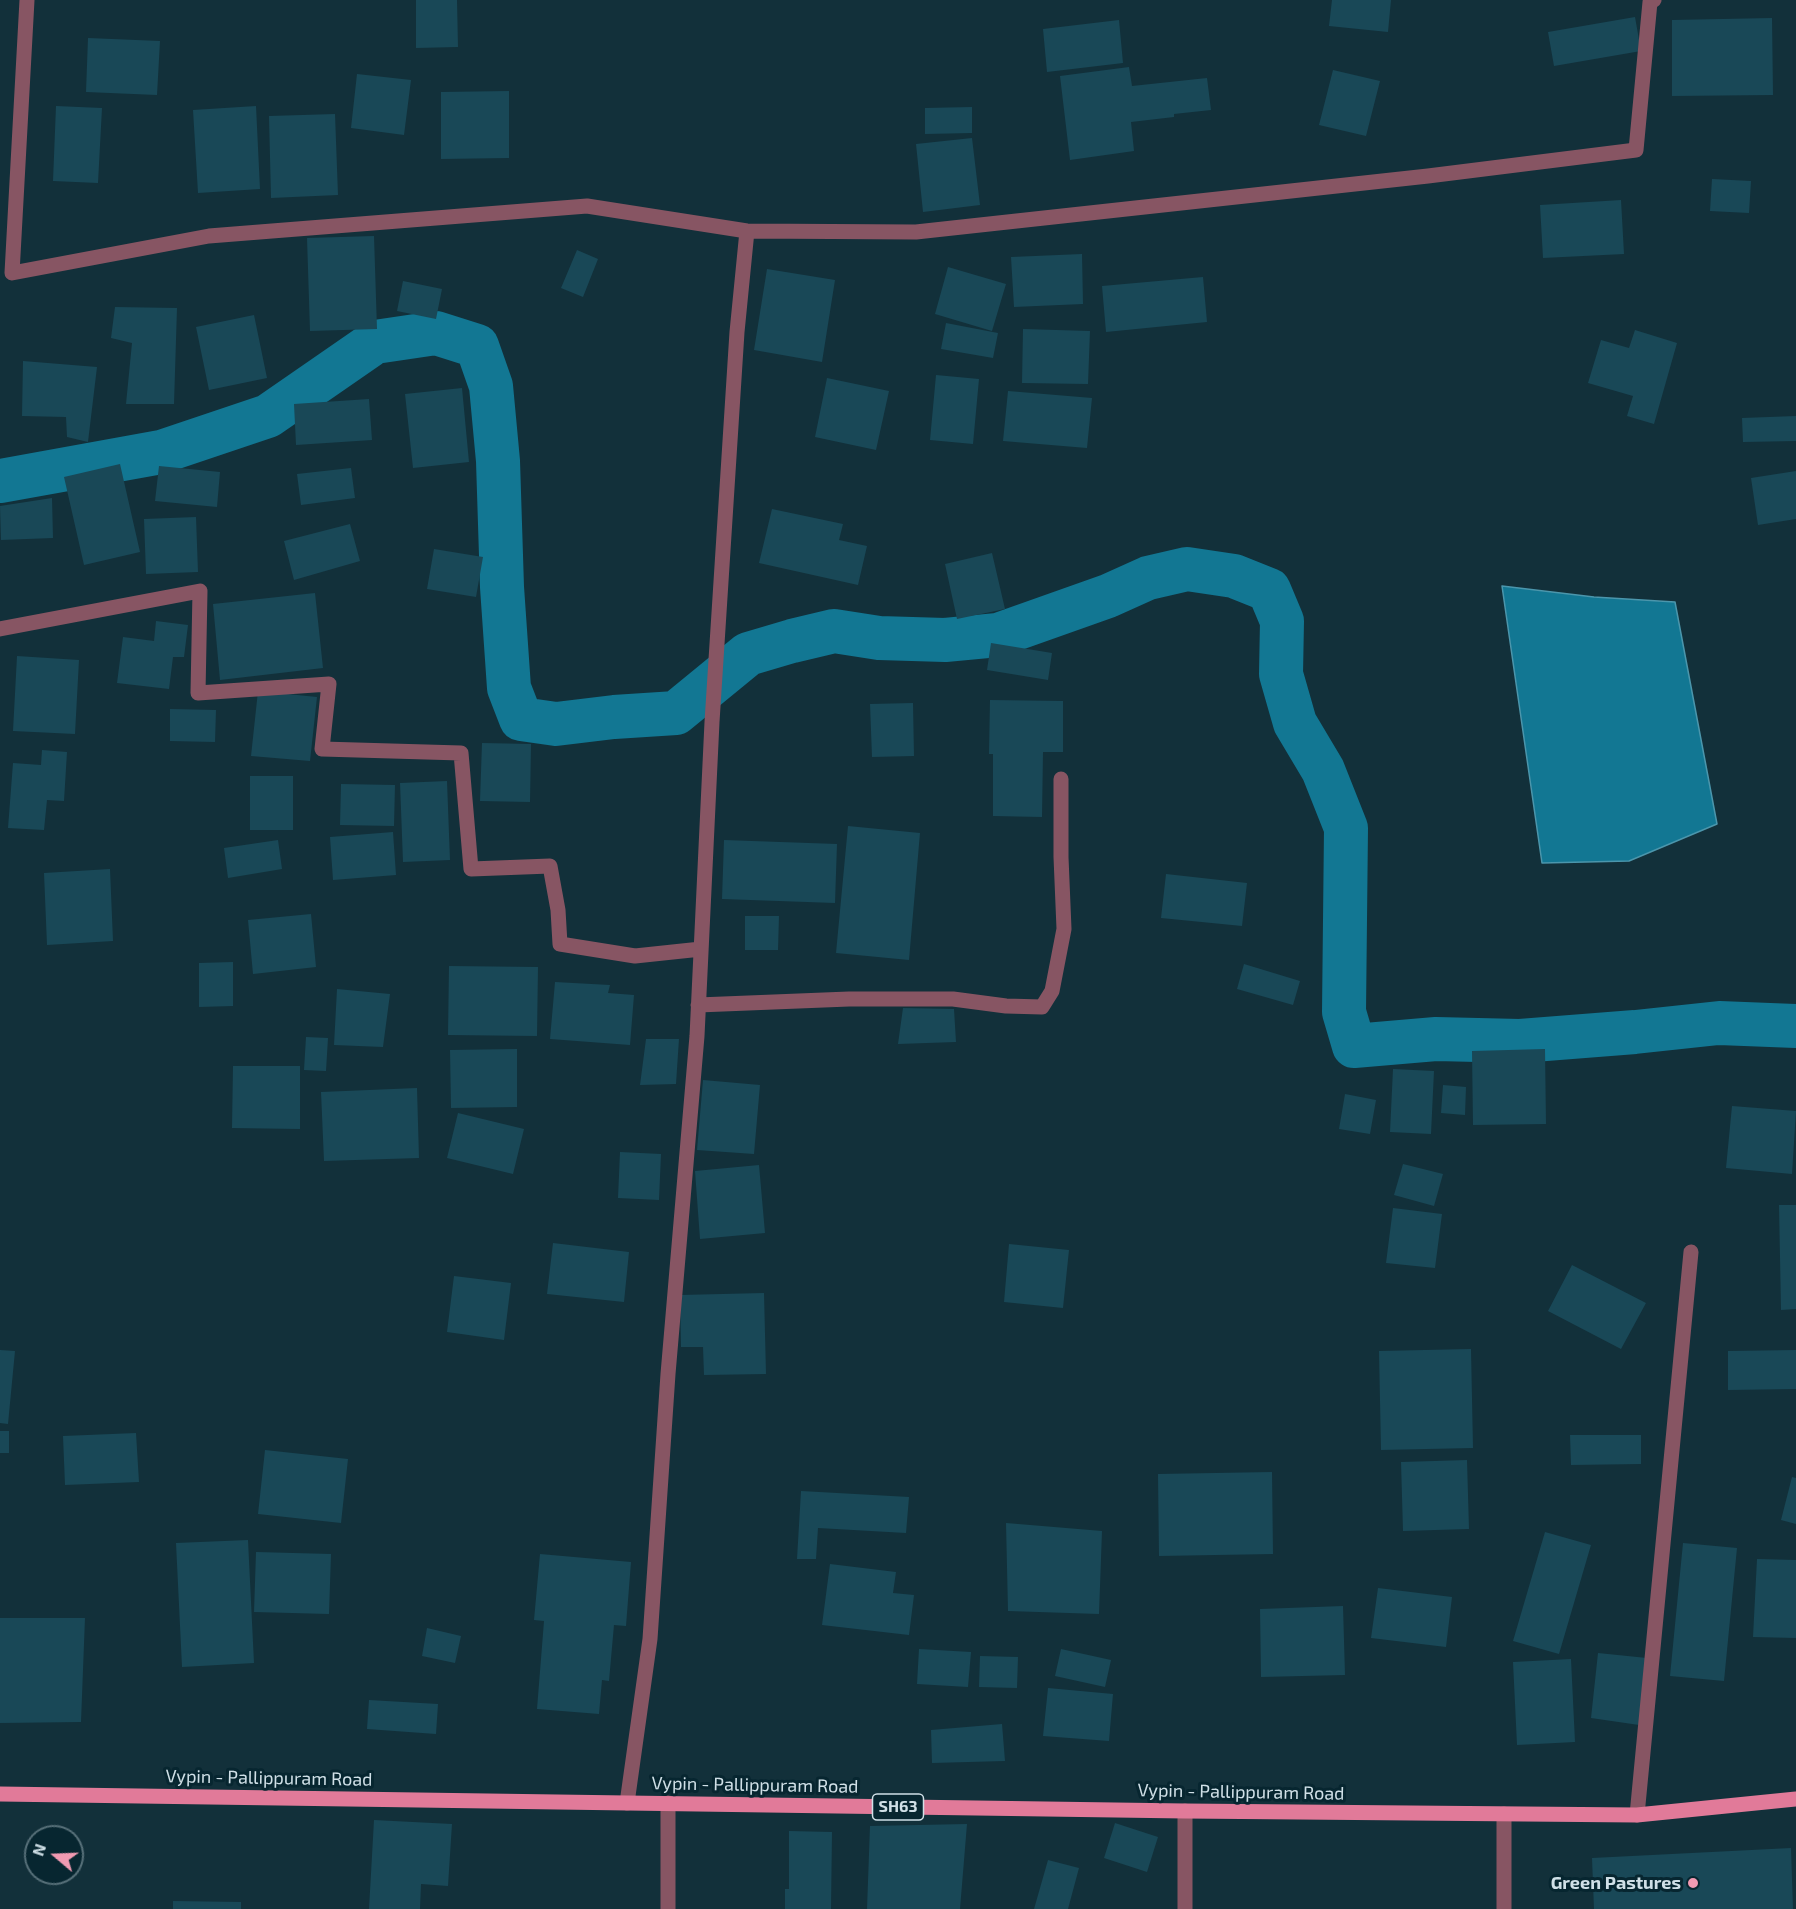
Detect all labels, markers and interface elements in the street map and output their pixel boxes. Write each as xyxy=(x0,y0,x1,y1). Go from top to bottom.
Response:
street label: Vypin - Pallippuram Road xyxy=(165,1765,373,1791)
street label: Vypin - Pallippuram Road xyxy=(651,1772,859,1798)
street label: Vypin - Pallippuram Road xyxy=(1137,1779,1345,1805)
road number: SH63 xyxy=(872,1794,924,1820)
north arrow xyxy=(24,1825,84,1885)
text: N xyxy=(28,1841,49,1858)
place label: Green Pastures xyxy=(1551,1872,1681,1894)
marker: Green Pastures xyxy=(1686,1876,1700,1890)

